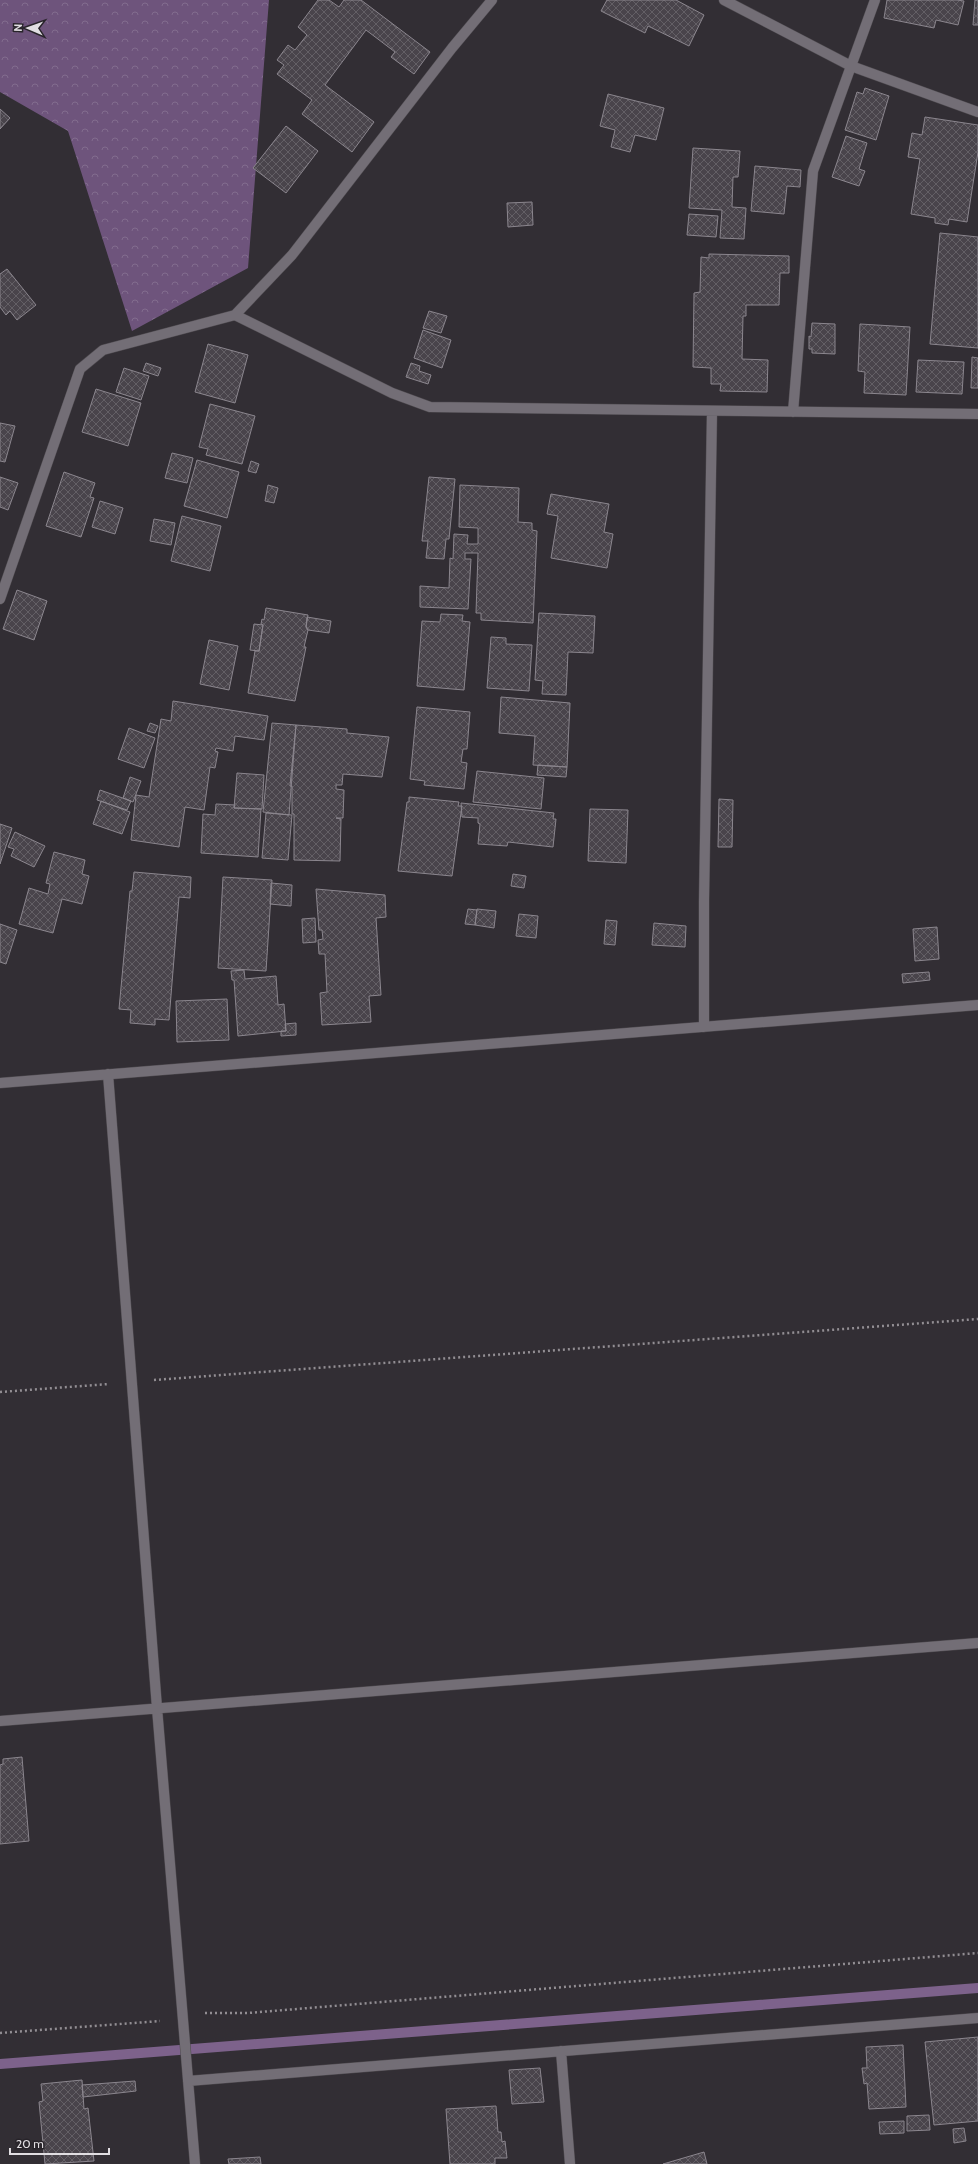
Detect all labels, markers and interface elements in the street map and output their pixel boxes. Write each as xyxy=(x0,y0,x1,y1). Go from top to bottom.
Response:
north arrow xyxy=(8,8,48,48)
text: N xyxy=(11,24,25,32)
scale bar xyxy=(10,2130,109,2156)
text: 20 m xyxy=(16,2136,44,2151)

